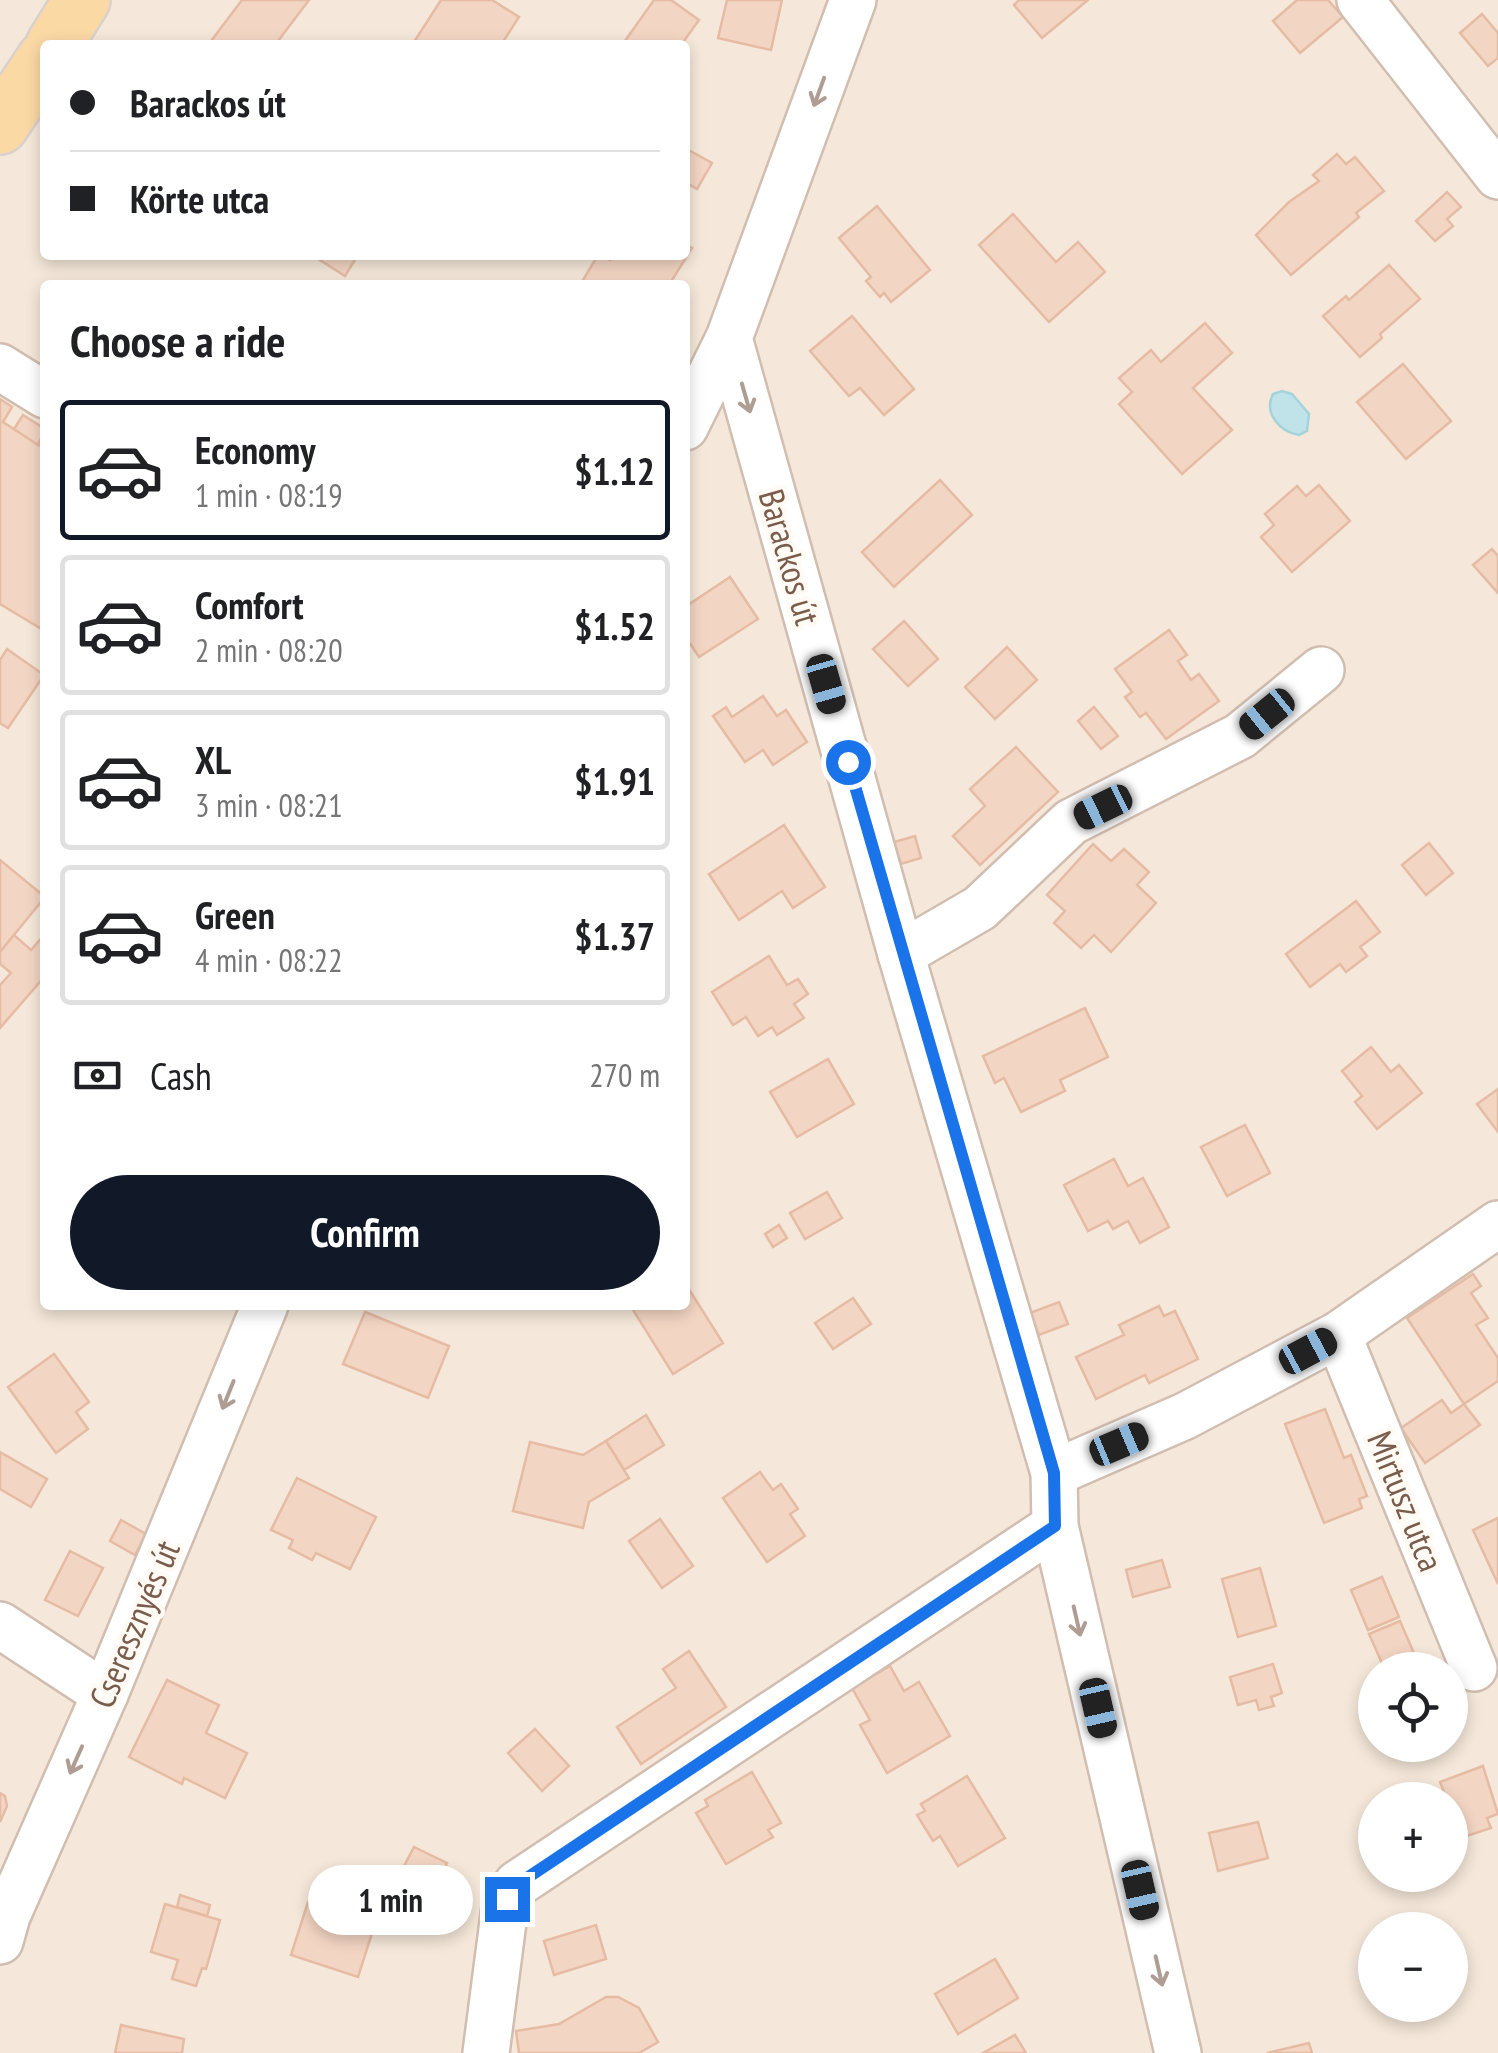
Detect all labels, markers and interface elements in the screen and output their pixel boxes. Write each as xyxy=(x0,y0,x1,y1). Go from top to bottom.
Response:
one-way arrow xyxy=(809,75,827,106)
text: Barackos út xyxy=(130,78,286,127)
text: Körte utca xyxy=(130,174,269,223)
text: Choose a ride xyxy=(70,311,285,369)
one-way arrow xyxy=(737,382,756,413)
icon: car xyxy=(75,425,165,515)
text: Economy xyxy=(195,425,315,474)
text: $1.12 xyxy=(574,446,655,495)
text: 1 min · 08:19 xyxy=(195,474,343,516)
street label: Barackos út xyxy=(749,484,831,630)
icon: car xyxy=(75,580,165,670)
text: Comfort xyxy=(195,580,304,629)
text: $1.52 xyxy=(574,601,655,650)
text: 2 min · 08:20 xyxy=(195,629,343,671)
car xyxy=(803,651,849,717)
car xyxy=(1234,683,1300,745)
icon: car xyxy=(75,735,165,825)
text: XL xyxy=(195,735,231,784)
route start xyxy=(826,740,871,785)
text: $1.91 xyxy=(574,756,655,805)
car xyxy=(1069,780,1137,834)
text: 3 min · 08:21 xyxy=(195,784,343,826)
icon: car xyxy=(75,890,165,980)
text: Green xyxy=(195,890,275,939)
text: $1.37 xyxy=(574,911,655,960)
text: 4 min · 08:22 xyxy=(195,939,343,981)
icon: cash xyxy=(70,1048,125,1103)
text: Cash xyxy=(150,1051,212,1100)
text: 270 m xyxy=(589,1054,660,1096)
button: Confirm xyxy=(70,1175,660,1290)
car xyxy=(1274,1324,1342,1378)
one-way arrow xyxy=(218,1379,236,1410)
car xyxy=(1086,1418,1152,1470)
street label: Mirtusz utca xyxy=(1357,1424,1455,1578)
street label: Cseresznyés út xyxy=(78,1533,190,1715)
one-way arrow xyxy=(1069,1604,1087,1636)
map controls xyxy=(1358,1652,1468,2022)
button: locate xyxy=(1358,1652,1468,1762)
car xyxy=(1077,1675,1119,1741)
one-way arrow xyxy=(66,1744,84,1775)
button: + xyxy=(1358,1782,1468,1892)
car xyxy=(1119,1857,1161,1923)
callout: 1 min xyxy=(307,1864,472,1934)
route end xyxy=(485,1877,530,1922)
text: 1 min xyxy=(358,1879,423,1921)
button: − xyxy=(1358,1912,1468,2022)
one-way arrow xyxy=(1151,1954,1169,1986)

